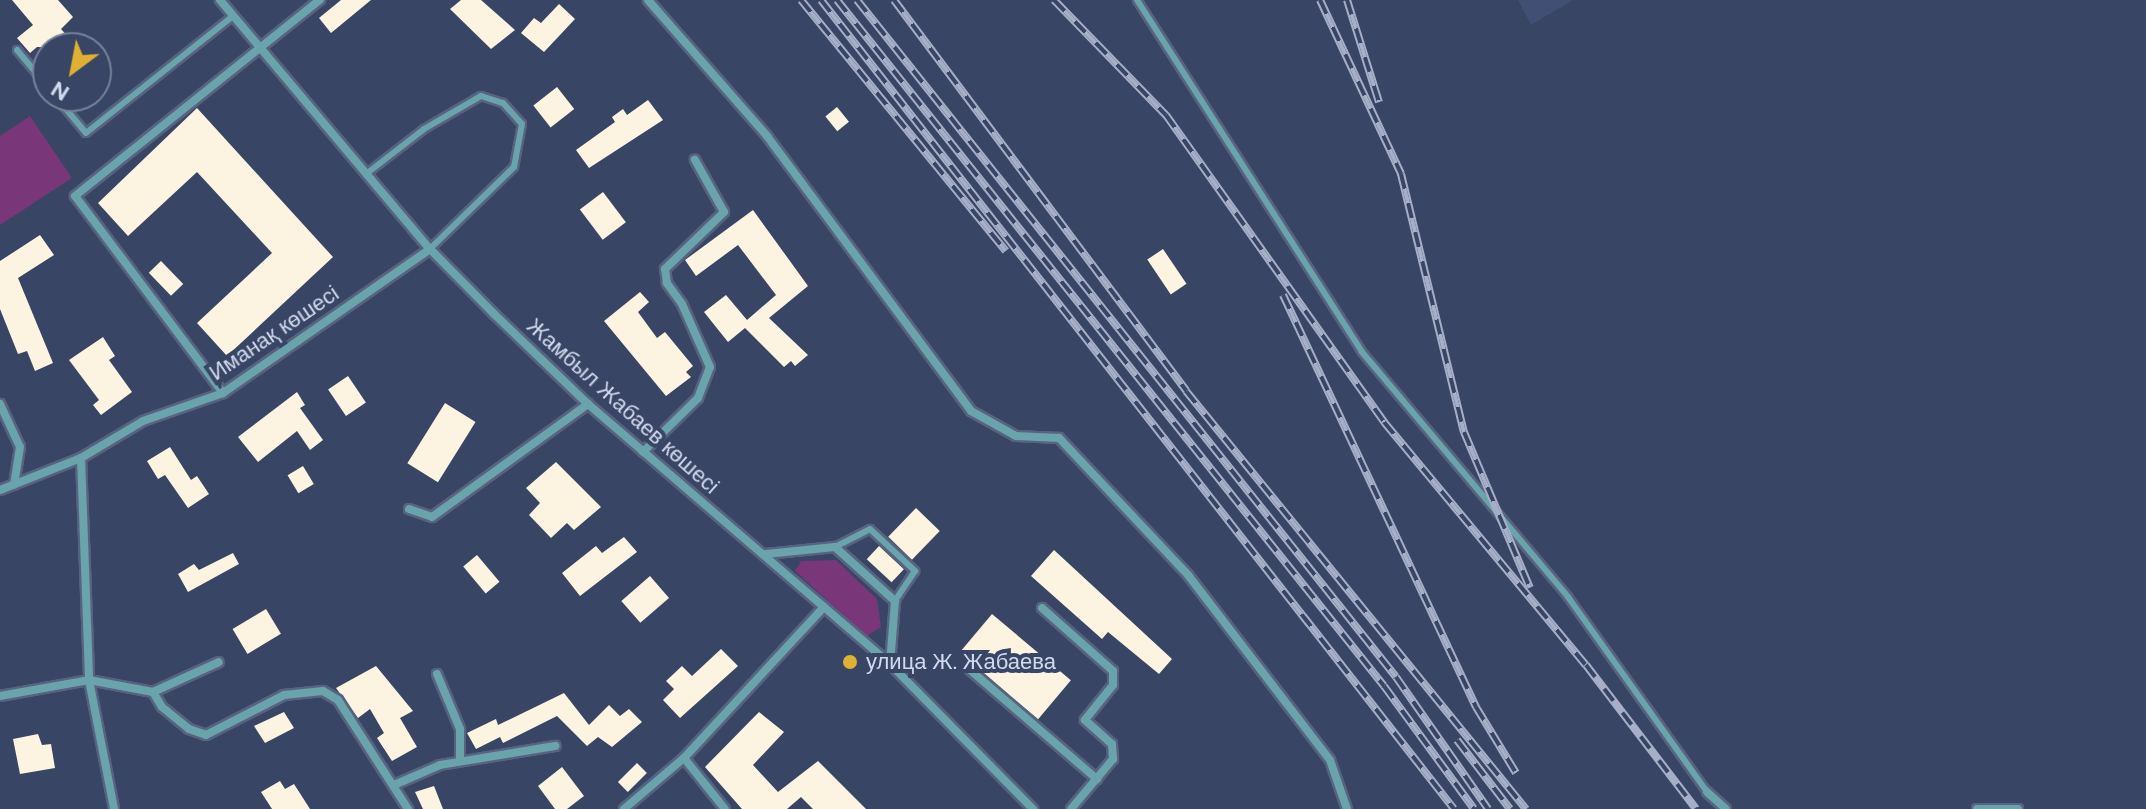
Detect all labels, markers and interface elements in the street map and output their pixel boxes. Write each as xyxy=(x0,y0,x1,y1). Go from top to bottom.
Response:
north arrow xyxy=(32,32,112,112)
text: N xyxy=(46,75,75,108)
street label: Иманақ көшесі xyxy=(204,280,344,386)
street label: Жамбыл Жабаев көшесі xyxy=(522,313,724,499)
place label: улица Ж. Жабаева xyxy=(866,649,1056,675)
marker: улица Ж. Жабаева xyxy=(841,653,859,671)

